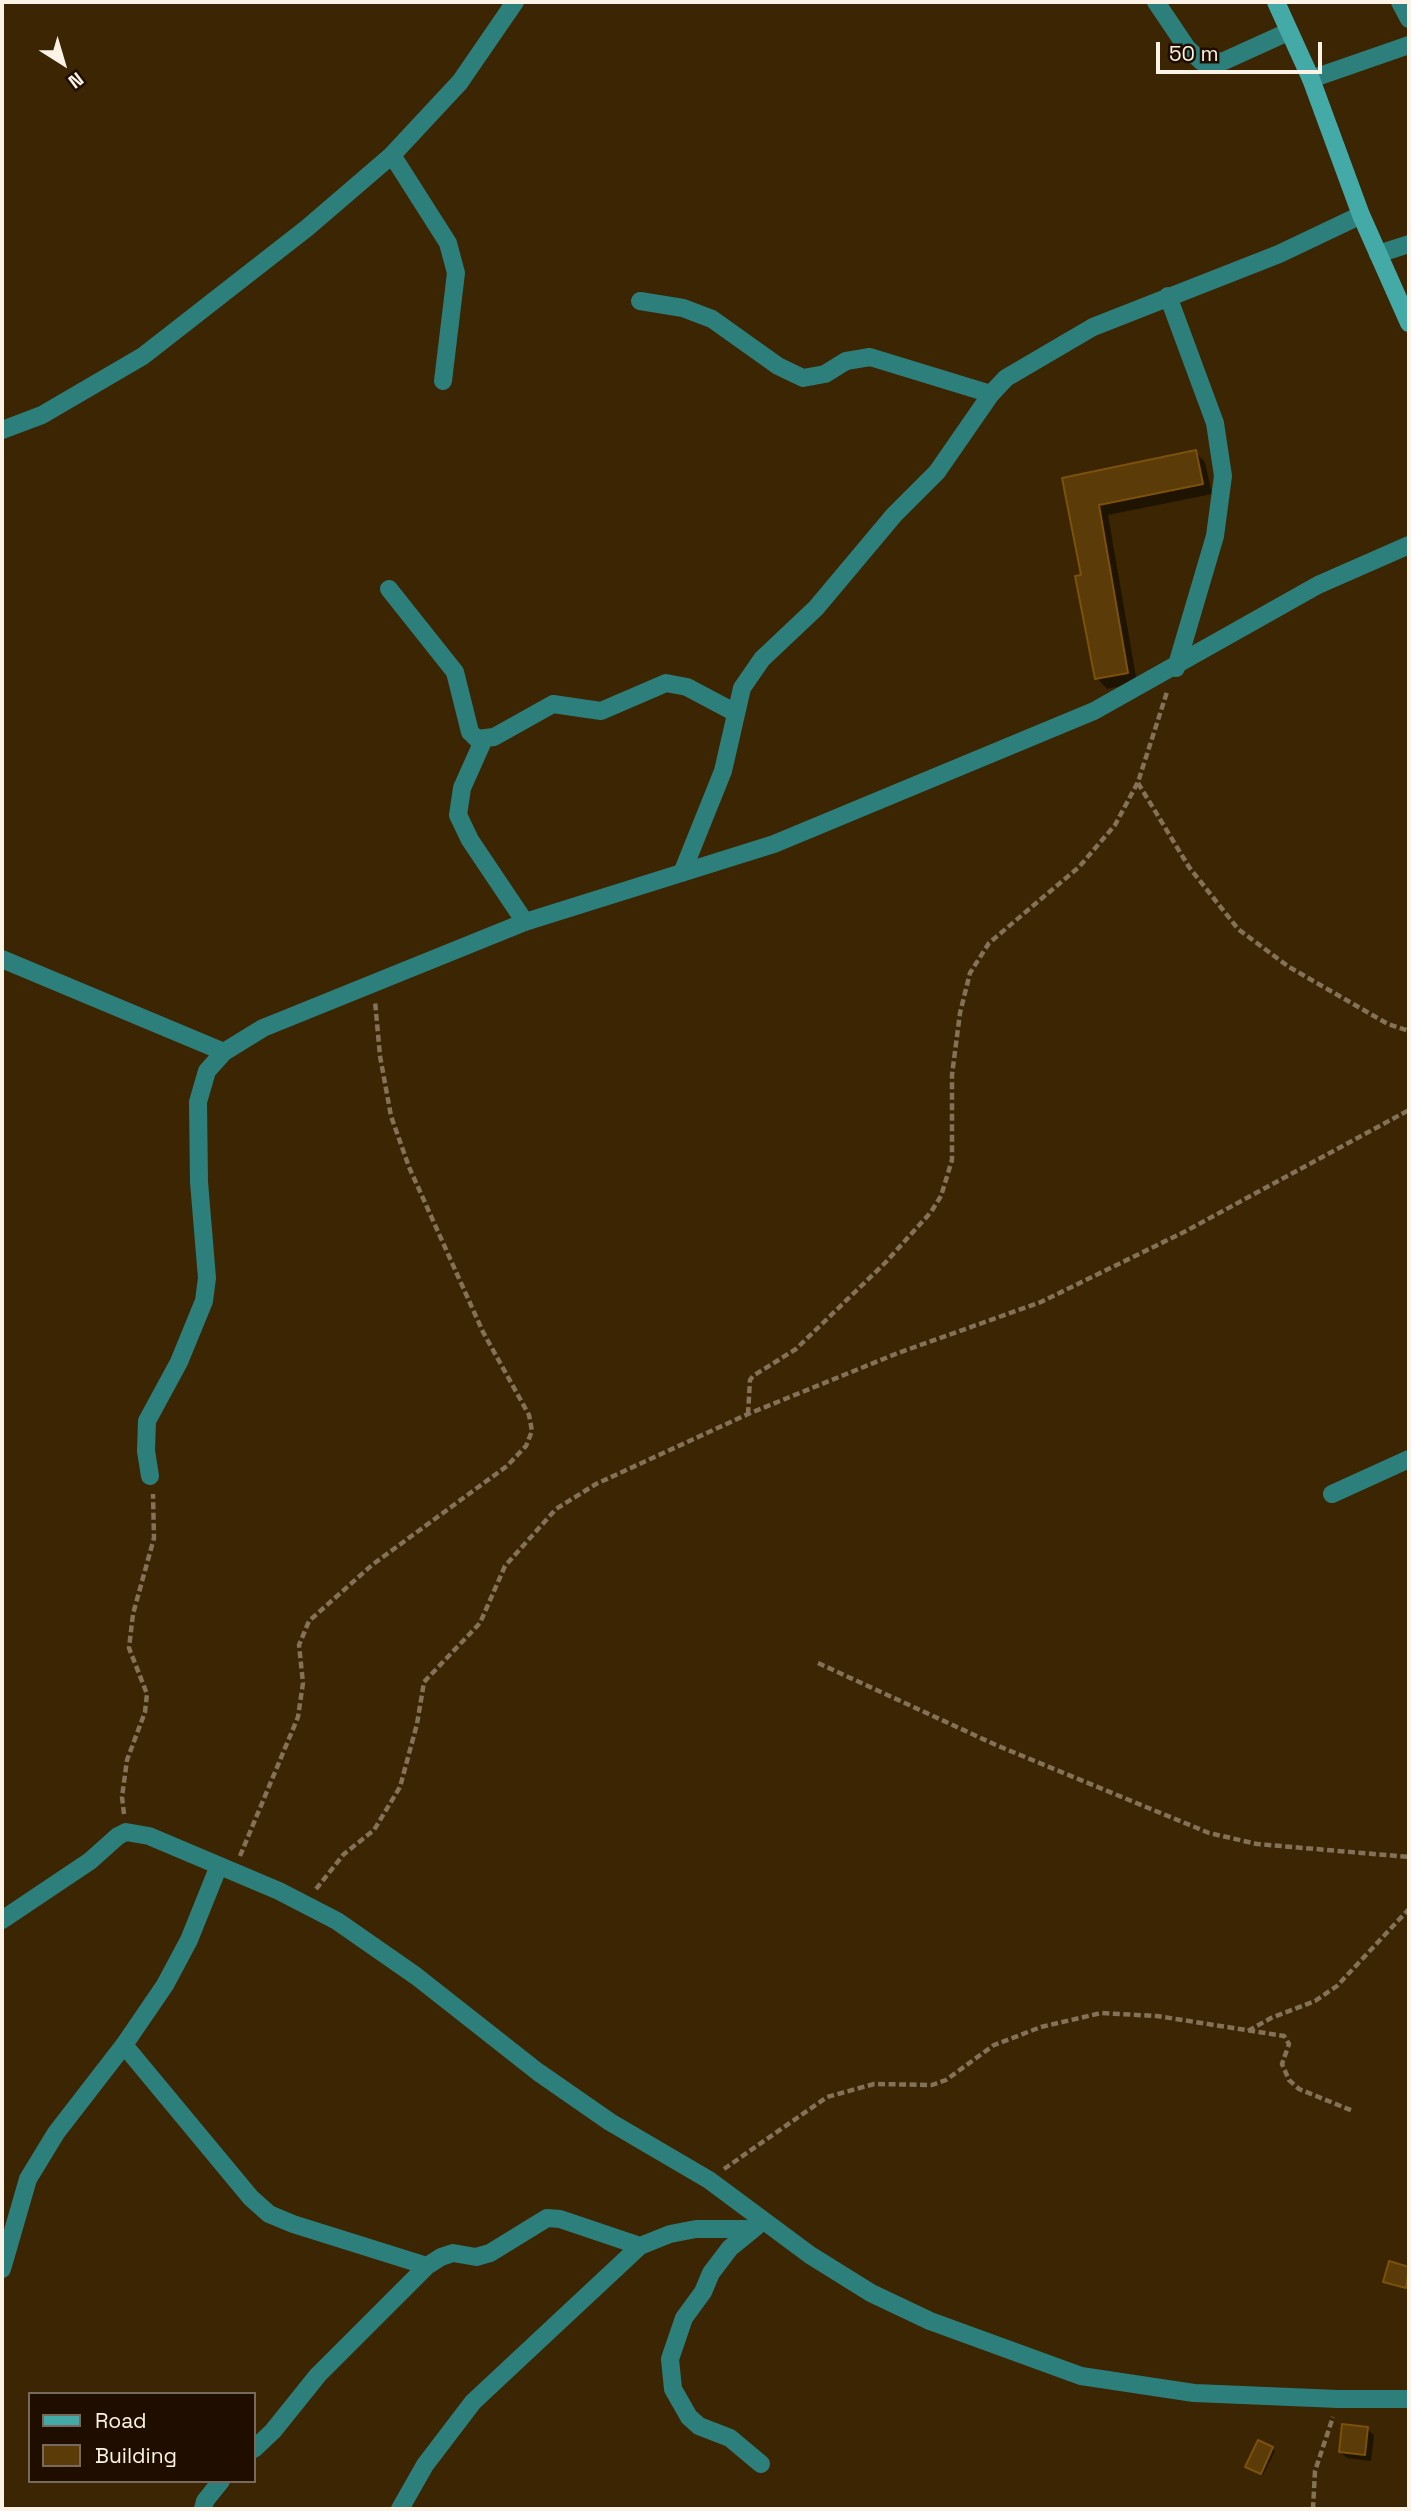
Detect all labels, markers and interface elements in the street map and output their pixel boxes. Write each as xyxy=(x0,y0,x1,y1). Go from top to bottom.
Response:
north arrow xyxy=(28,28,98,98)
scale bar xyxy=(1159,28,1325,72)
text: 50 m xyxy=(1169,40,1219,67)
text: N xyxy=(63,66,89,94)
legend xyxy=(28,2392,256,2483)
text: Road xyxy=(95,2407,147,2434)
text: Building xyxy=(95,2442,177,2469)

